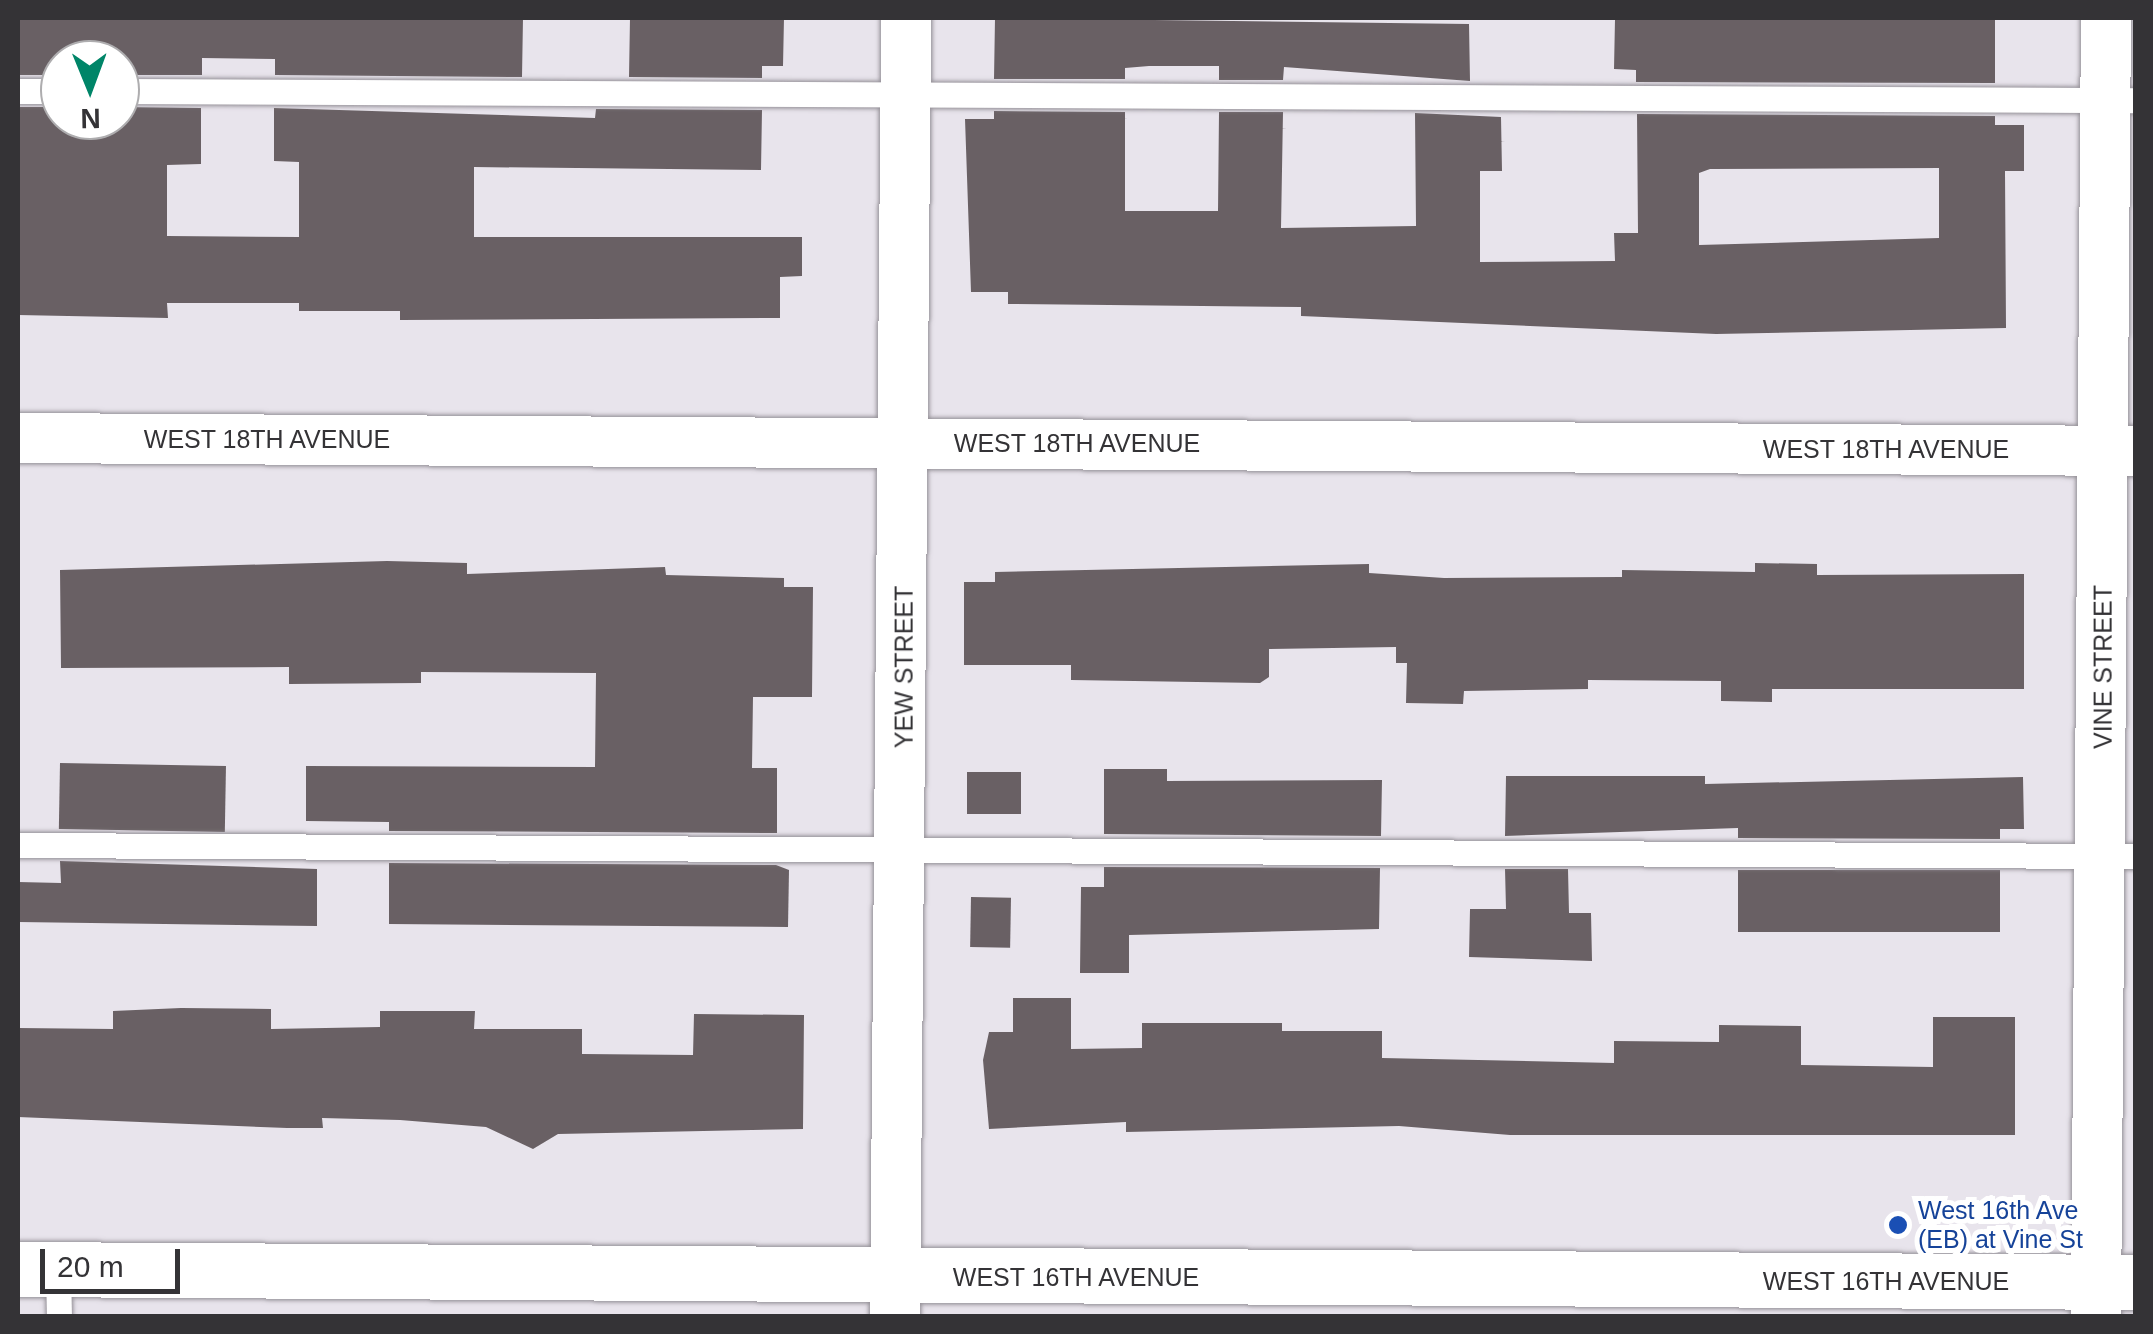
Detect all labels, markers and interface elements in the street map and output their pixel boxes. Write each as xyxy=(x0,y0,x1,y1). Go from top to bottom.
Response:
north arrow xyxy=(40,40,140,140)
text: N xyxy=(80,103,101,134)
street label: WEST 18TH AVENUE xyxy=(143,424,391,454)
street label: WEST 18TH AVENUE xyxy=(953,428,1201,458)
street label: WEST 18TH AVENUE xyxy=(1762,434,2010,464)
street label: VINE STREET xyxy=(2088,585,2118,749)
street label: YEW STREET xyxy=(889,586,919,748)
place label: West 16th Ave (EB) at Vine St xyxy=(1918,1196,2083,1255)
marker: West 16th Ave (EB) at Vine St xyxy=(1887,1214,1909,1236)
scale bar xyxy=(45,1229,185,1291)
text: 20 m xyxy=(57,1250,124,1283)
street label: WEST 16TH AVENUE xyxy=(952,1262,1200,1292)
street label: WEST 16TH AVENUE xyxy=(1762,1266,2010,1296)

